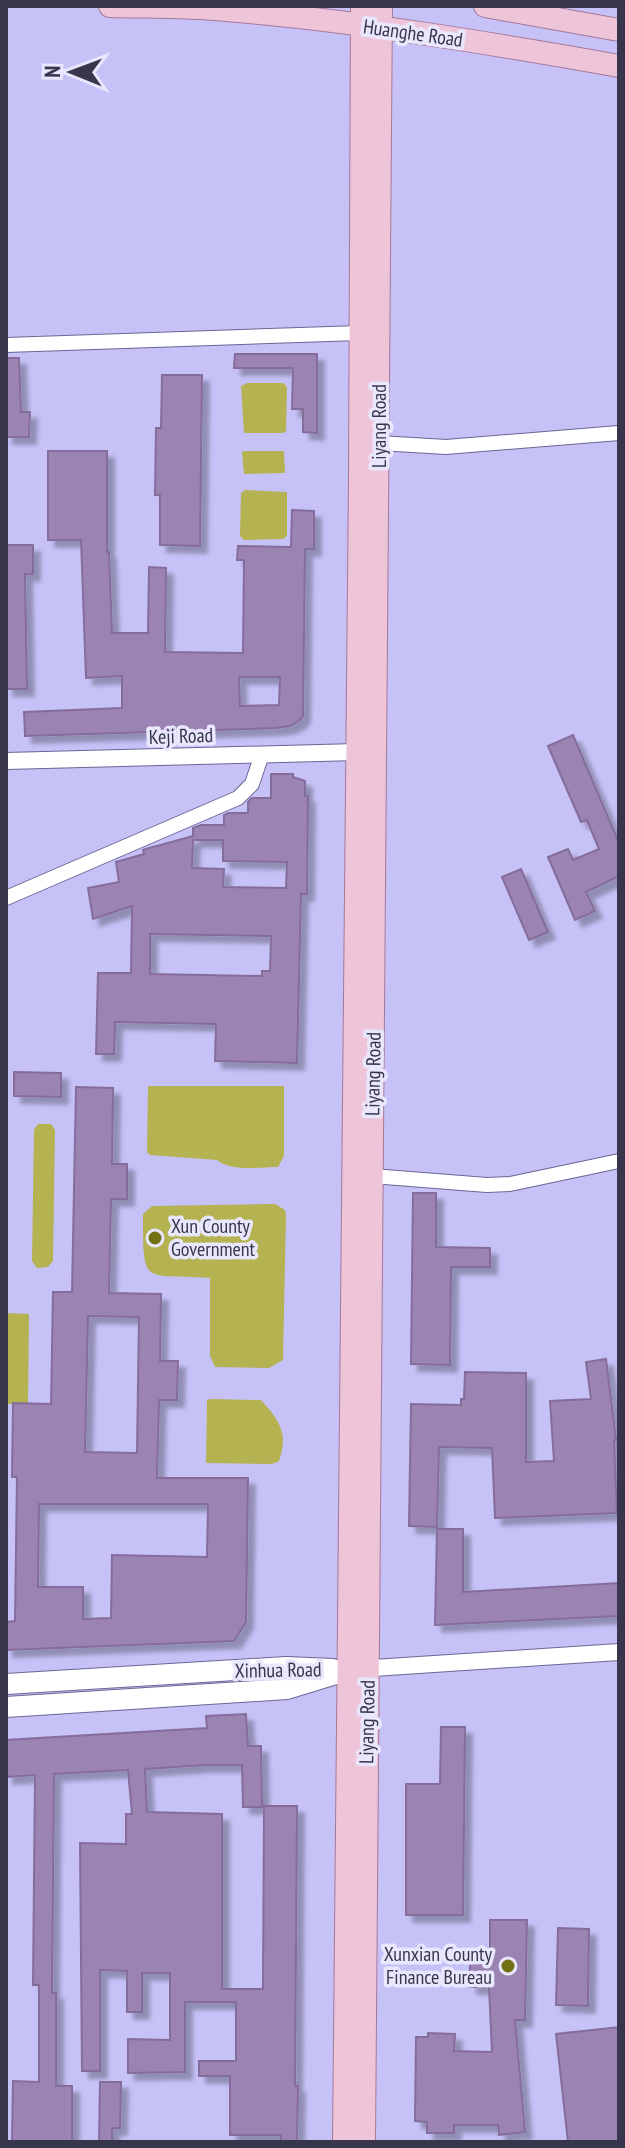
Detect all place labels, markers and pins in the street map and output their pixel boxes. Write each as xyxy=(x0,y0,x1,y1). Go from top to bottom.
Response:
place label: Xun County Government xyxy=(171,1213,256,1262)
marker: Xun County Government xyxy=(146,1229,164,1247)
place label: Xunxian County Finance Bureau xyxy=(384,1941,492,1990)
marker: Xunxian County Finance Bureau xyxy=(499,1957,517,1975)

